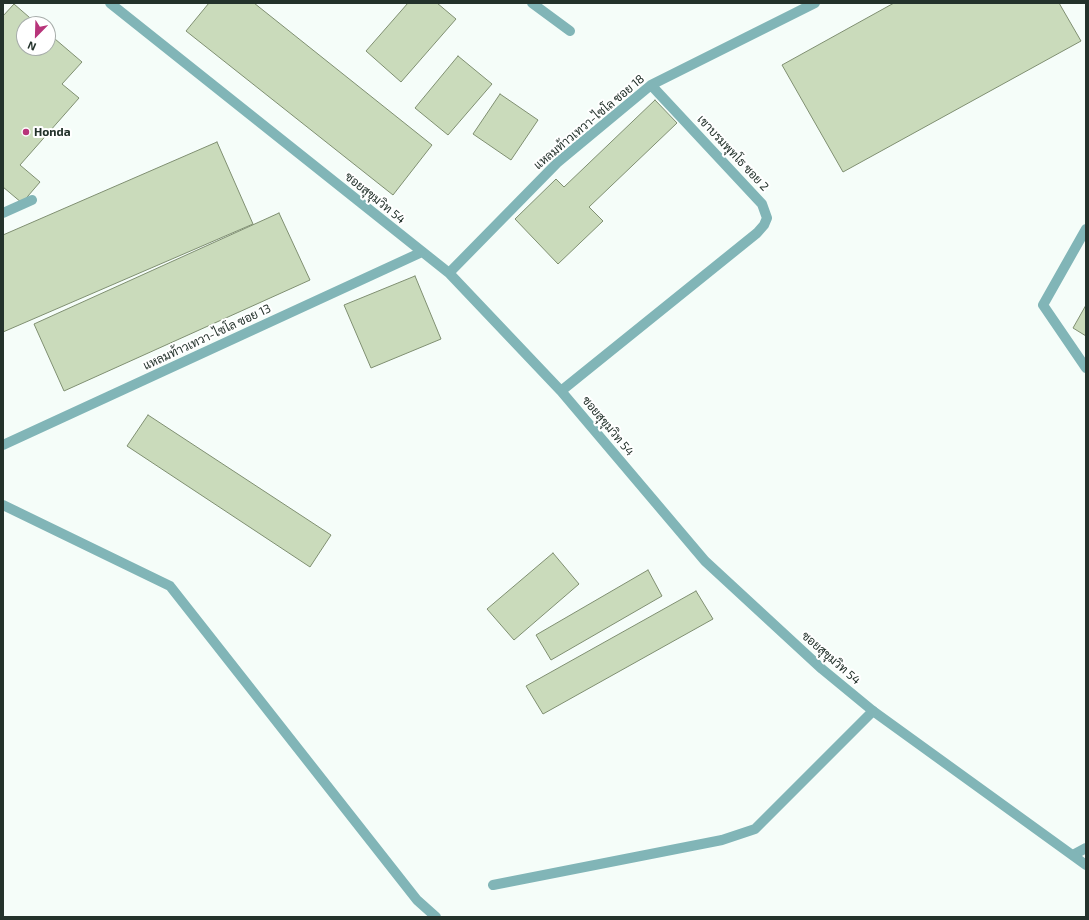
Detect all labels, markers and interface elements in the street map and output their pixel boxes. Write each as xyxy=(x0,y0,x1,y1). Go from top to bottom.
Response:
north arrow xyxy=(16,16,56,56)
text: N xyxy=(25,39,38,54)
street label: แหลมท้าวเทวา-ไซโล ซอย 18 xyxy=(531,71,647,173)
street label: เขาบรมพุทโธ ซอย 2 xyxy=(694,112,772,194)
place label: Honda xyxy=(34,125,71,139)
marker: Honda xyxy=(21,127,31,137)
street label: ซอยสุขุมวิท 54 xyxy=(342,169,408,227)
street label: แหลมท้าวเทวา-ไซโล ซอย 13 xyxy=(141,301,273,373)
street label: ซอยสุขุมวิท 54 xyxy=(579,393,637,459)
street label: ซอยสุขุมวิท 54 xyxy=(799,629,863,687)

